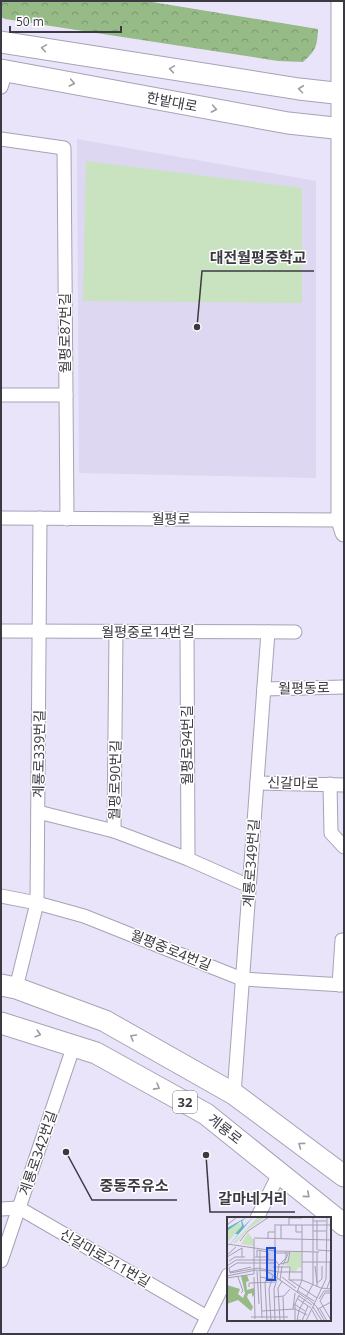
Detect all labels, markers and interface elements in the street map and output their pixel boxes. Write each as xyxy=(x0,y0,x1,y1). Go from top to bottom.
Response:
scale bar xyxy=(10,8,121,34)
text: 50 m xyxy=(16,13,44,30)
one-way arrow xyxy=(41,44,47,53)
one-way arrow xyxy=(169,65,175,73)
one-way arrow xyxy=(69,78,75,87)
one-way arrow xyxy=(298,85,304,94)
street label: 한밭대로 xyxy=(145,87,199,116)
one-way arrow xyxy=(211,105,217,113)
callout: 대전월평중학교 xyxy=(202,244,314,271)
text: 대전월평중학교 xyxy=(210,247,306,267)
street label: 월평로87번길 xyxy=(55,293,74,373)
street label: 월평로 xyxy=(152,509,190,528)
street label: 월평중로14번길 xyxy=(101,622,195,641)
street label: 월평동로 xyxy=(278,678,330,697)
street label: 월평로94번길 xyxy=(177,705,196,785)
street label: 계룡로339번길 xyxy=(28,710,49,798)
street label: 월평로90번길 xyxy=(104,740,125,820)
street label: 신갈마로 xyxy=(267,773,319,792)
street label: 계룡로349번길 xyxy=(238,818,263,908)
street label: 월평중로4번길 xyxy=(128,925,214,974)
one-way arrow xyxy=(35,1029,42,1038)
one-way arrow xyxy=(130,1034,138,1041)
one-way arrow xyxy=(153,1082,160,1089)
road number: 32 xyxy=(173,1091,197,1113)
street label: 계룡로342번길 xyxy=(14,1108,61,1198)
street label: 계룡로 xyxy=(204,1109,246,1148)
one-way arrow xyxy=(299,1142,306,1149)
callout: 중동주유소 xyxy=(92,1173,177,1200)
text: 중동주유소 xyxy=(99,1175,169,1195)
callout: 갈마네거리 xyxy=(210,1185,295,1212)
text: 갈마네거리 xyxy=(218,1188,288,1208)
one-way arrow xyxy=(302,1191,310,1198)
inset map xyxy=(227,1217,331,1321)
street label: 신갈마로211번길 xyxy=(57,1224,154,1291)

